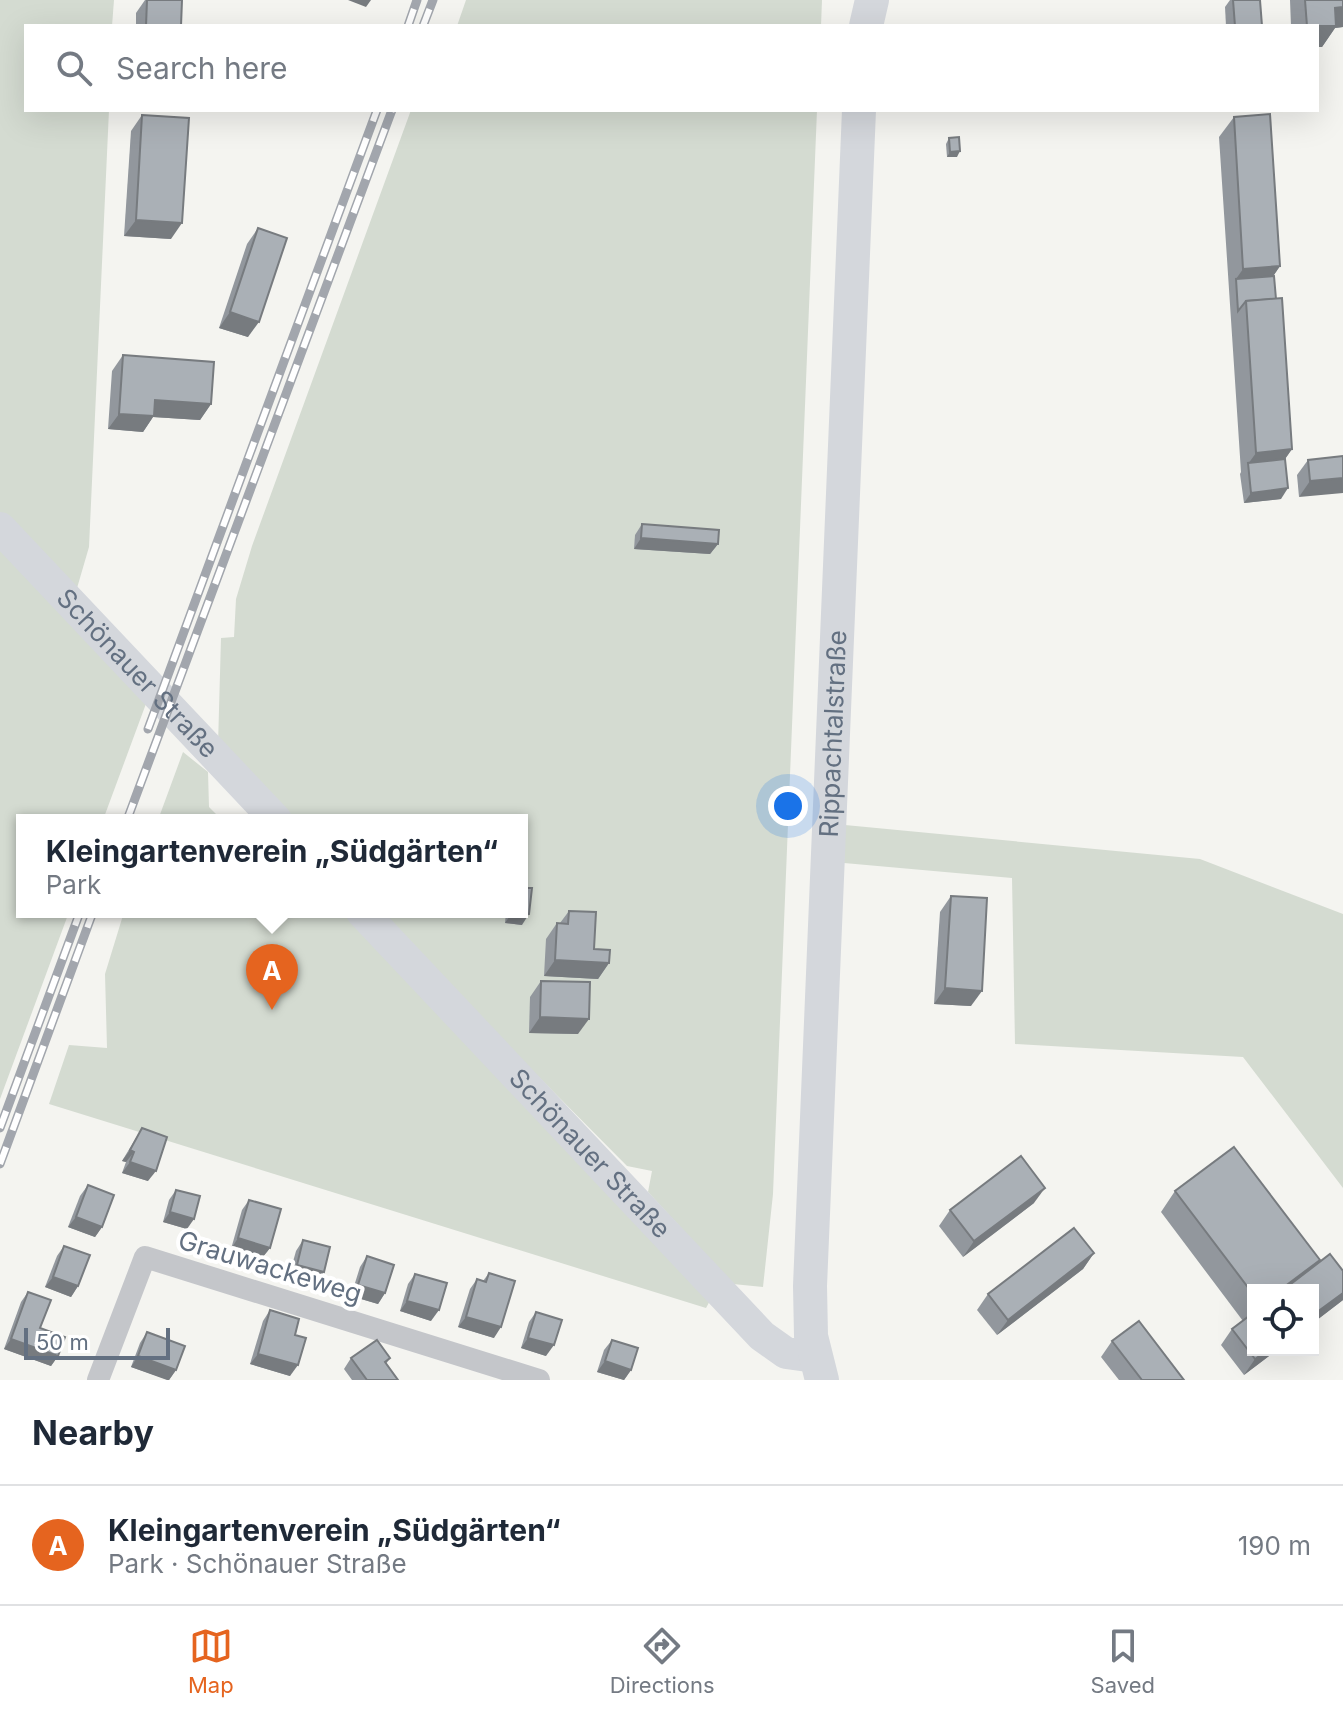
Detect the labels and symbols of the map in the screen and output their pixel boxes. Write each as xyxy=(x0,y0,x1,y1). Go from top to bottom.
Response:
street label: Schönauer Straße xyxy=(51,582,225,764)
street label: Rippachtalstraße xyxy=(813,630,852,838)
your location xyxy=(768,786,808,826)
pin: A xyxy=(246,944,298,1010)
street label: Schönauer Straße xyxy=(503,1062,677,1244)
street label: Grauwackeweg xyxy=(175,1224,366,1309)
scale bar xyxy=(24,1324,170,1360)

